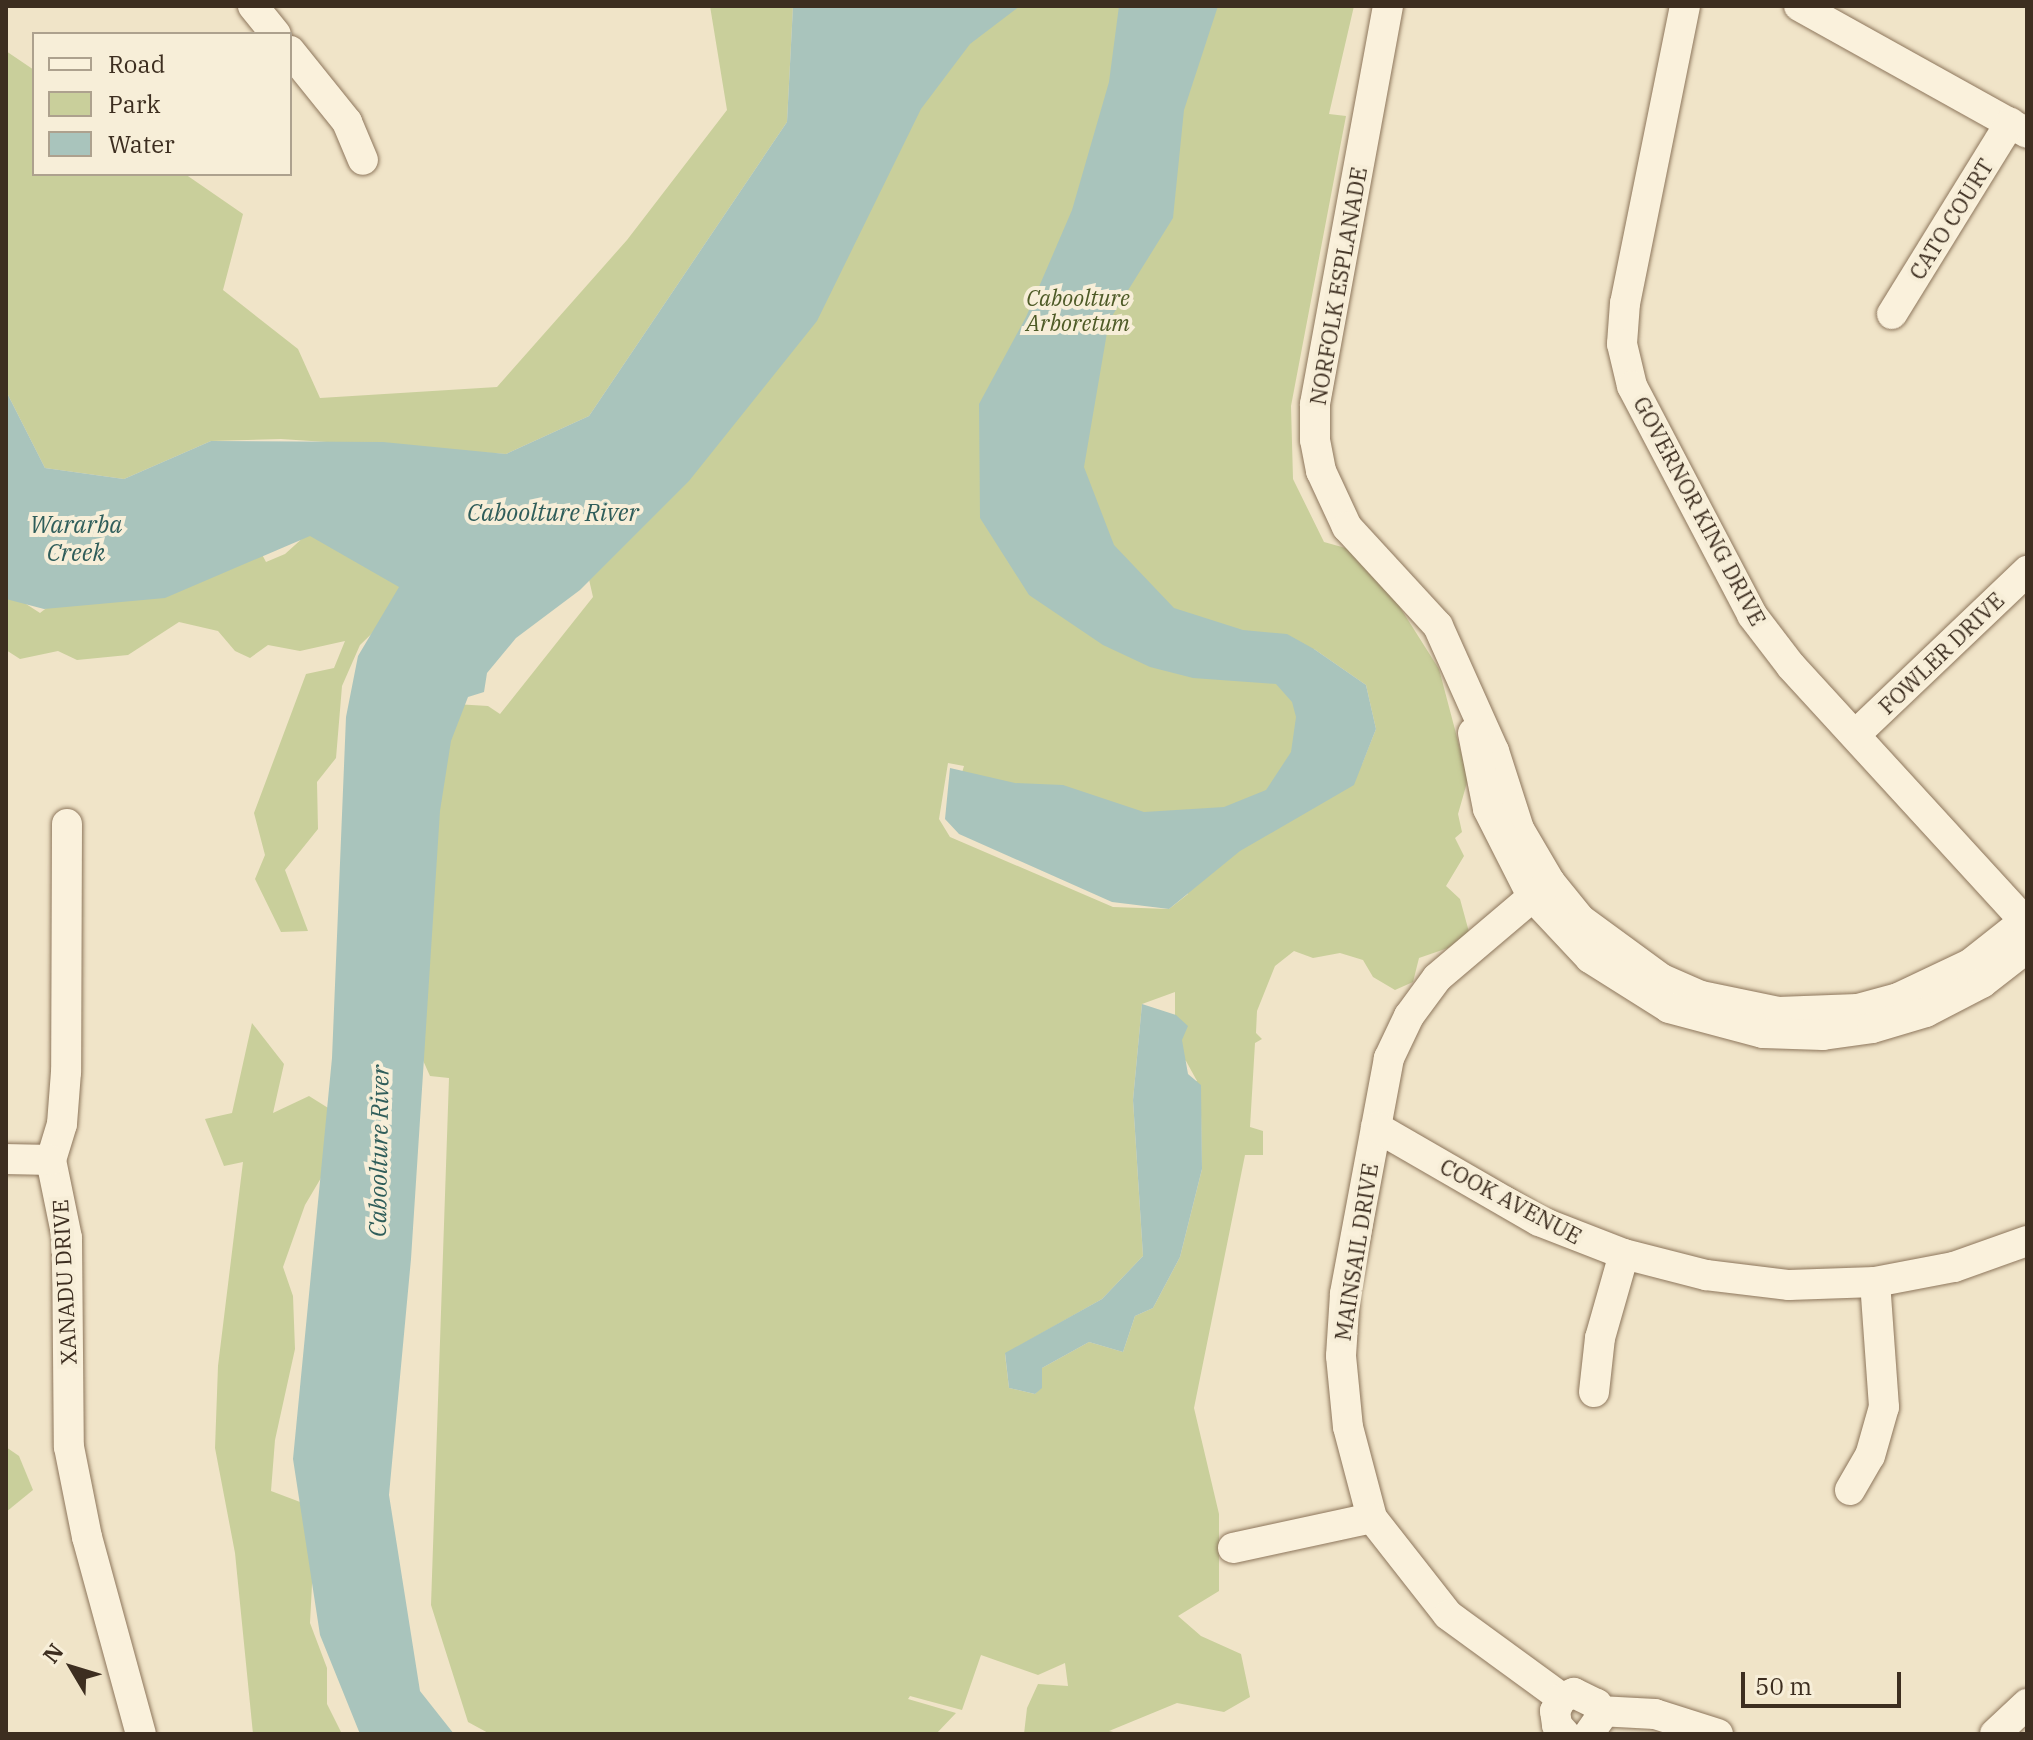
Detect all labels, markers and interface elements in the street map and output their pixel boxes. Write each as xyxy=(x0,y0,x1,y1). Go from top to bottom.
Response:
legend xyxy=(32,32,292,176)
text: Road xyxy=(108,48,165,80)
text: Park xyxy=(108,88,160,120)
text: Water xyxy=(108,128,175,160)
street label: CATO COURT xyxy=(1903,154,1999,284)
street label: NORFOLK ESPLANADE xyxy=(1304,165,1372,407)
park label: Caboolture Arboretum xyxy=(1026,284,1130,336)
street label: GOVERNOR KING DRIVE xyxy=(1628,392,1772,630)
water label: Caboolture River xyxy=(467,499,639,527)
water label: Wararba Creek xyxy=(30,511,122,567)
street label: FOWLER DRIVE xyxy=(1873,587,2009,719)
water label: Caboolture River xyxy=(363,1065,395,1237)
street label: COOK AVENUE xyxy=(1436,1153,1586,1249)
street label: MAINSAIL DRIVE xyxy=(1329,1161,1383,1343)
street label: XANADU DRIVE xyxy=(46,1199,82,1365)
north arrow xyxy=(32,1628,112,1708)
text: N xyxy=(36,1637,69,1669)
scale bar xyxy=(1745,1656,1905,1706)
text: 50 m xyxy=(1755,1670,1812,1702)

